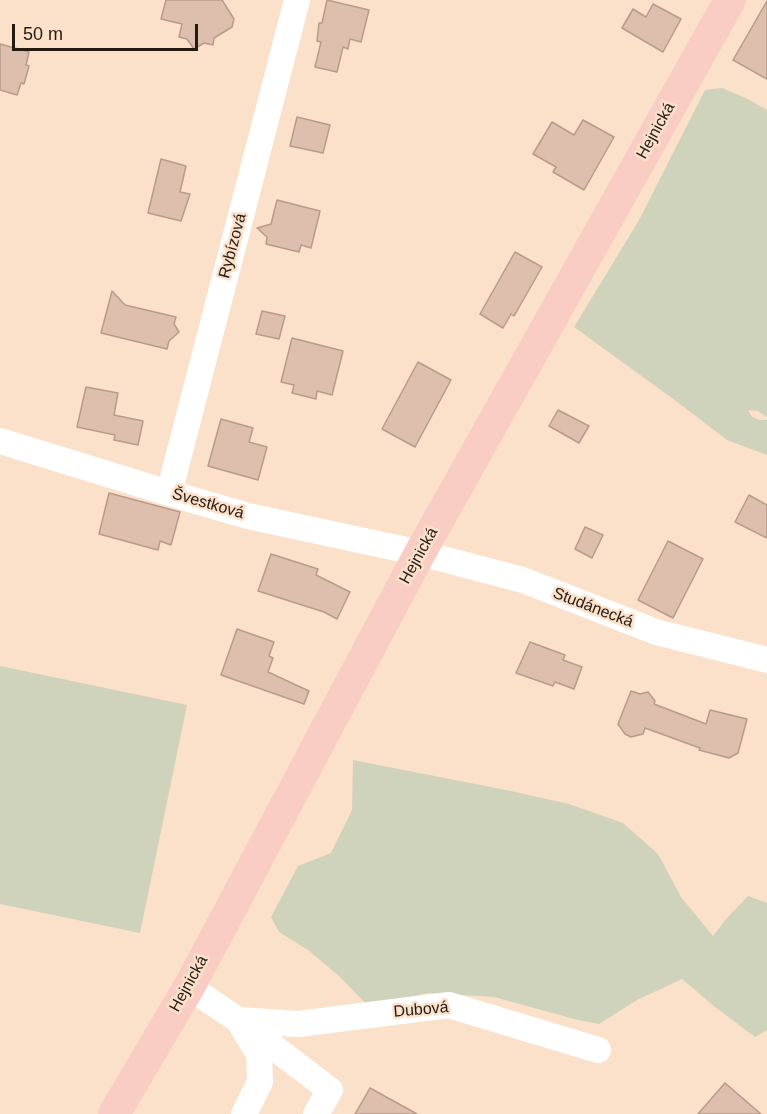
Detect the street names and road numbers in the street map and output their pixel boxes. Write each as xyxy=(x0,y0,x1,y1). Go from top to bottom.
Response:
street label: Hejnická xyxy=(633,100,679,162)
street label: Rybízová xyxy=(215,211,251,281)
street label: Švestková xyxy=(170,485,246,523)
street label: Hejnická xyxy=(396,525,442,587)
street label: Studánecká xyxy=(550,584,636,632)
street label: Hejnická xyxy=(166,953,212,1015)
street label: Dubová xyxy=(393,998,449,1022)

